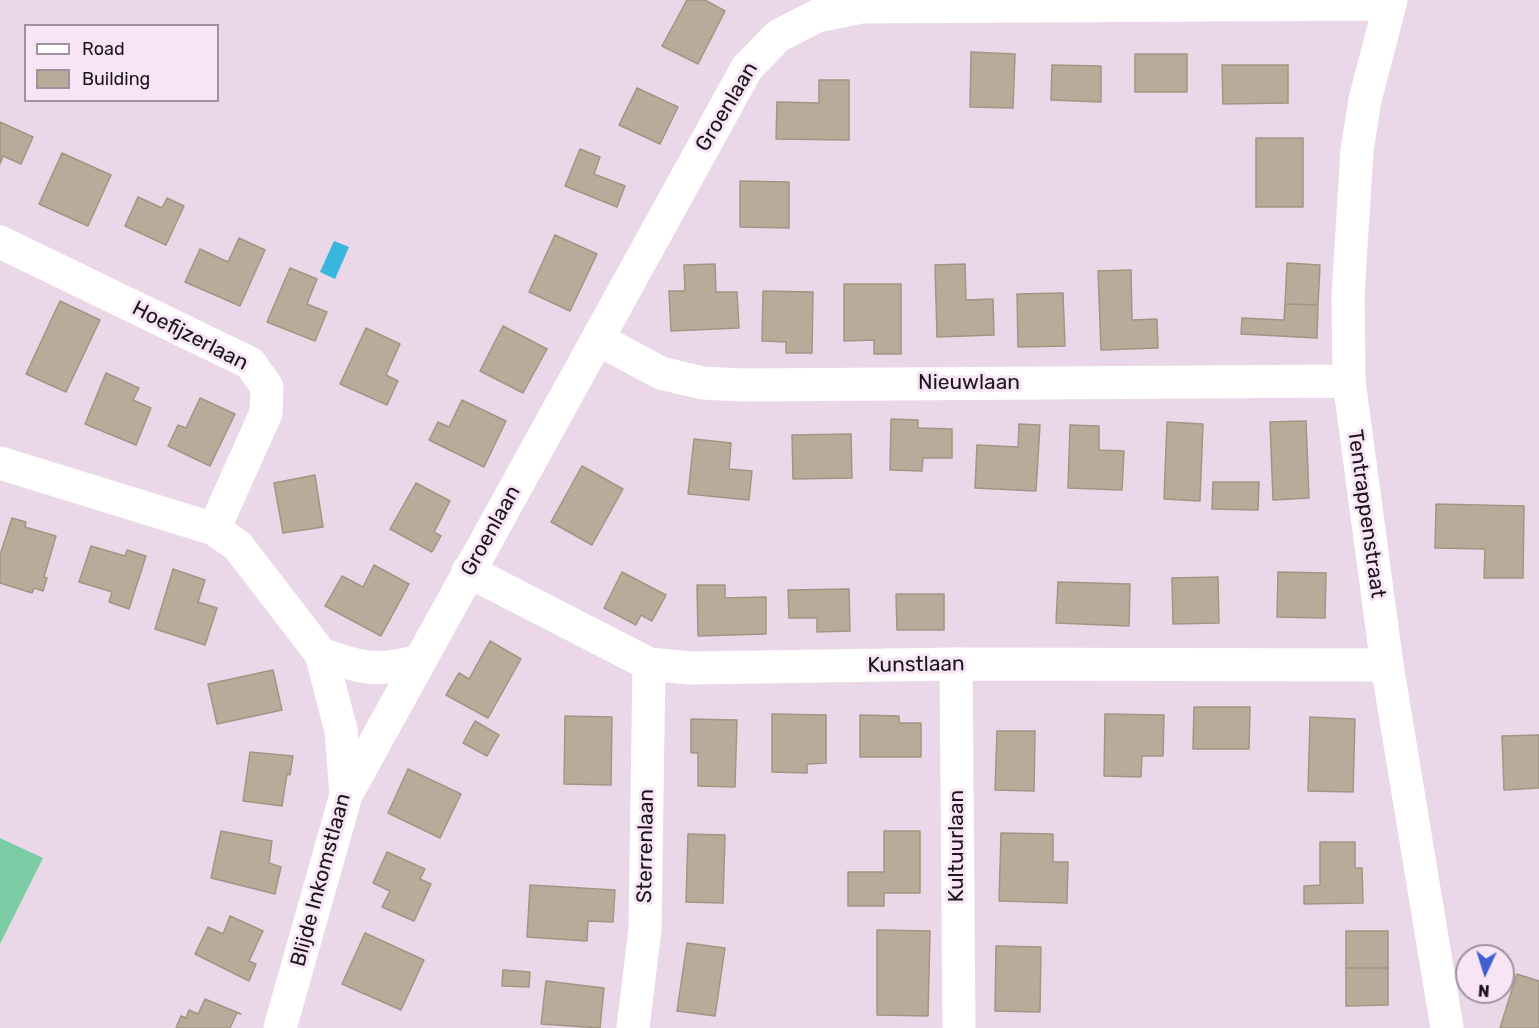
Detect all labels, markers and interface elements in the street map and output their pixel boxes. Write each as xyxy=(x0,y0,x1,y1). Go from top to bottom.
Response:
legend xyxy=(24,24,219,102)
text: Road xyxy=(82,38,125,60)
street label: Groenlaan xyxy=(691,58,763,156)
text: Building xyxy=(82,68,150,90)
street label: Hoefijzerlaan xyxy=(128,296,252,376)
street label: Nieuwlaan xyxy=(918,370,1020,396)
street label: Tentrappenstraat xyxy=(1342,428,1390,600)
street label: Groenlaan xyxy=(456,481,526,581)
street label: Kunstlaan xyxy=(867,652,965,678)
street label: Sterrenlaan xyxy=(632,789,660,903)
street label: Kultuurlaan xyxy=(944,790,970,902)
street label: Blijde Inkomstlaan xyxy=(286,791,356,969)
north arrow xyxy=(1455,944,1515,1004)
text: N xyxy=(1477,981,1490,1000)

